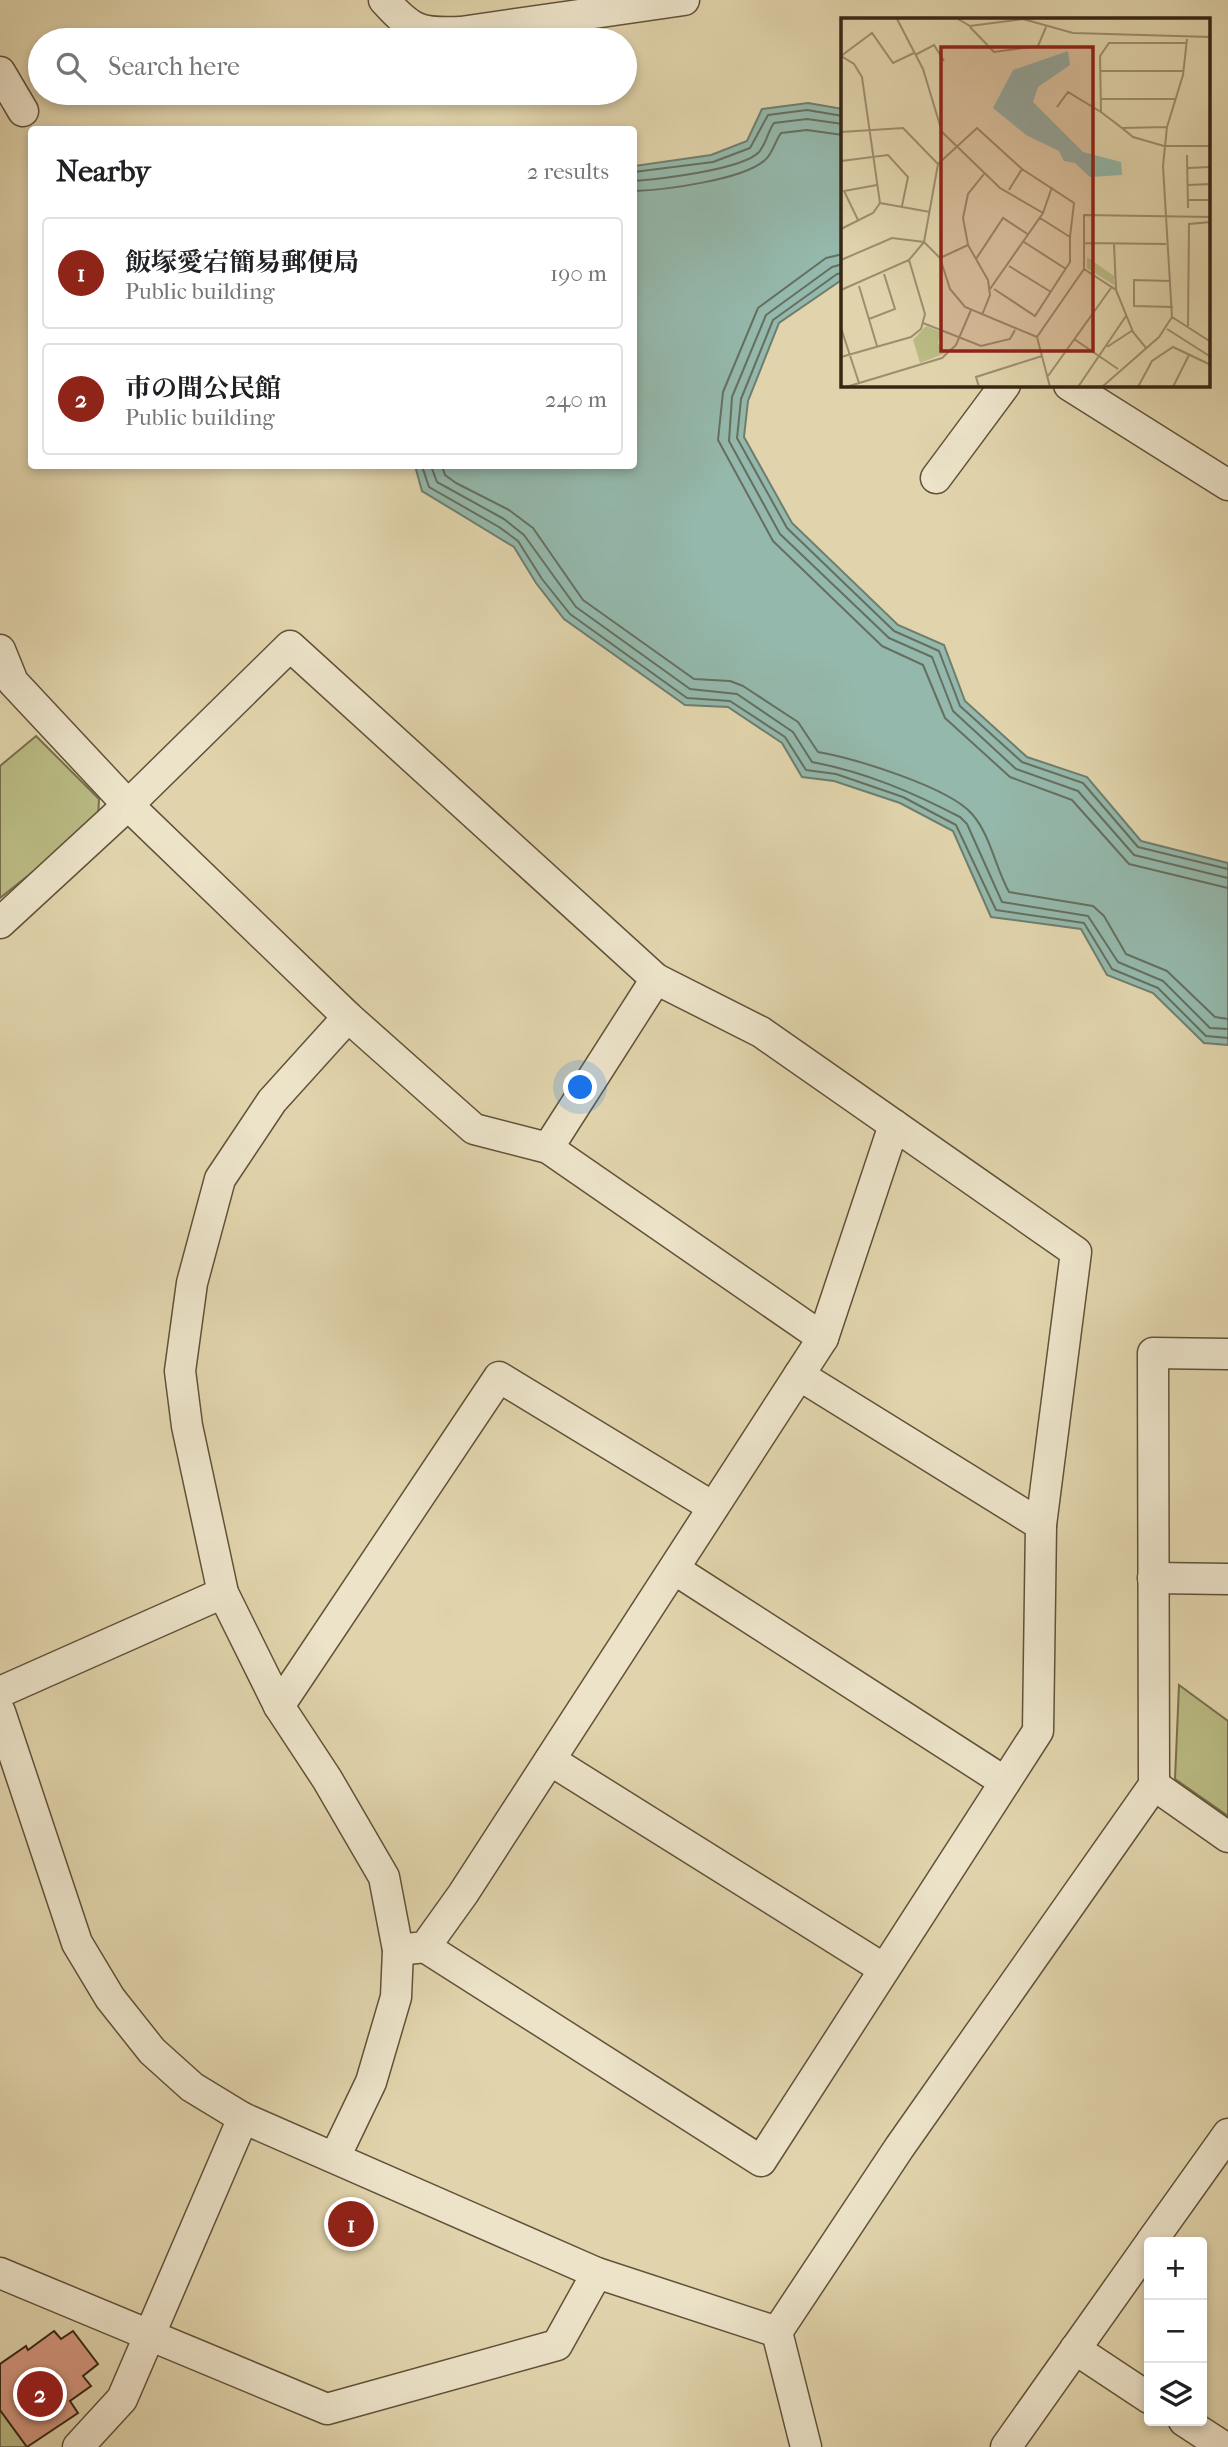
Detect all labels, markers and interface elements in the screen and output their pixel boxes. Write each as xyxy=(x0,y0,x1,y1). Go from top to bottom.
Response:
inset map xyxy=(841,18,1210,387)
search box xyxy=(28,28,637,105)
icon: search xyxy=(52,48,90,86)
text: Search here xyxy=(108,51,240,82)
text: Nearby xyxy=(56,154,151,189)
text: 2 results xyxy=(527,158,609,185)
text: 飯塚愛宕簡易郵便局 xyxy=(125,247,359,278)
text: 1 xyxy=(77,260,85,287)
text: 190 m xyxy=(550,260,607,287)
text: Public building xyxy=(125,278,275,305)
text: 市の間公民館 xyxy=(125,373,281,404)
text: 2 xyxy=(75,386,87,413)
text: 240 m xyxy=(545,386,607,413)
text: Public building xyxy=(125,404,275,431)
your location xyxy=(563,1070,597,1104)
pin: 1 xyxy=(328,2198,374,2250)
map controls xyxy=(1144,2237,1207,2426)
button: + xyxy=(1144,2237,1207,2300)
button: − xyxy=(1144,2300,1207,2363)
button: layers xyxy=(1144,2363,1207,2426)
pin: 2 xyxy=(17,2368,63,2420)

